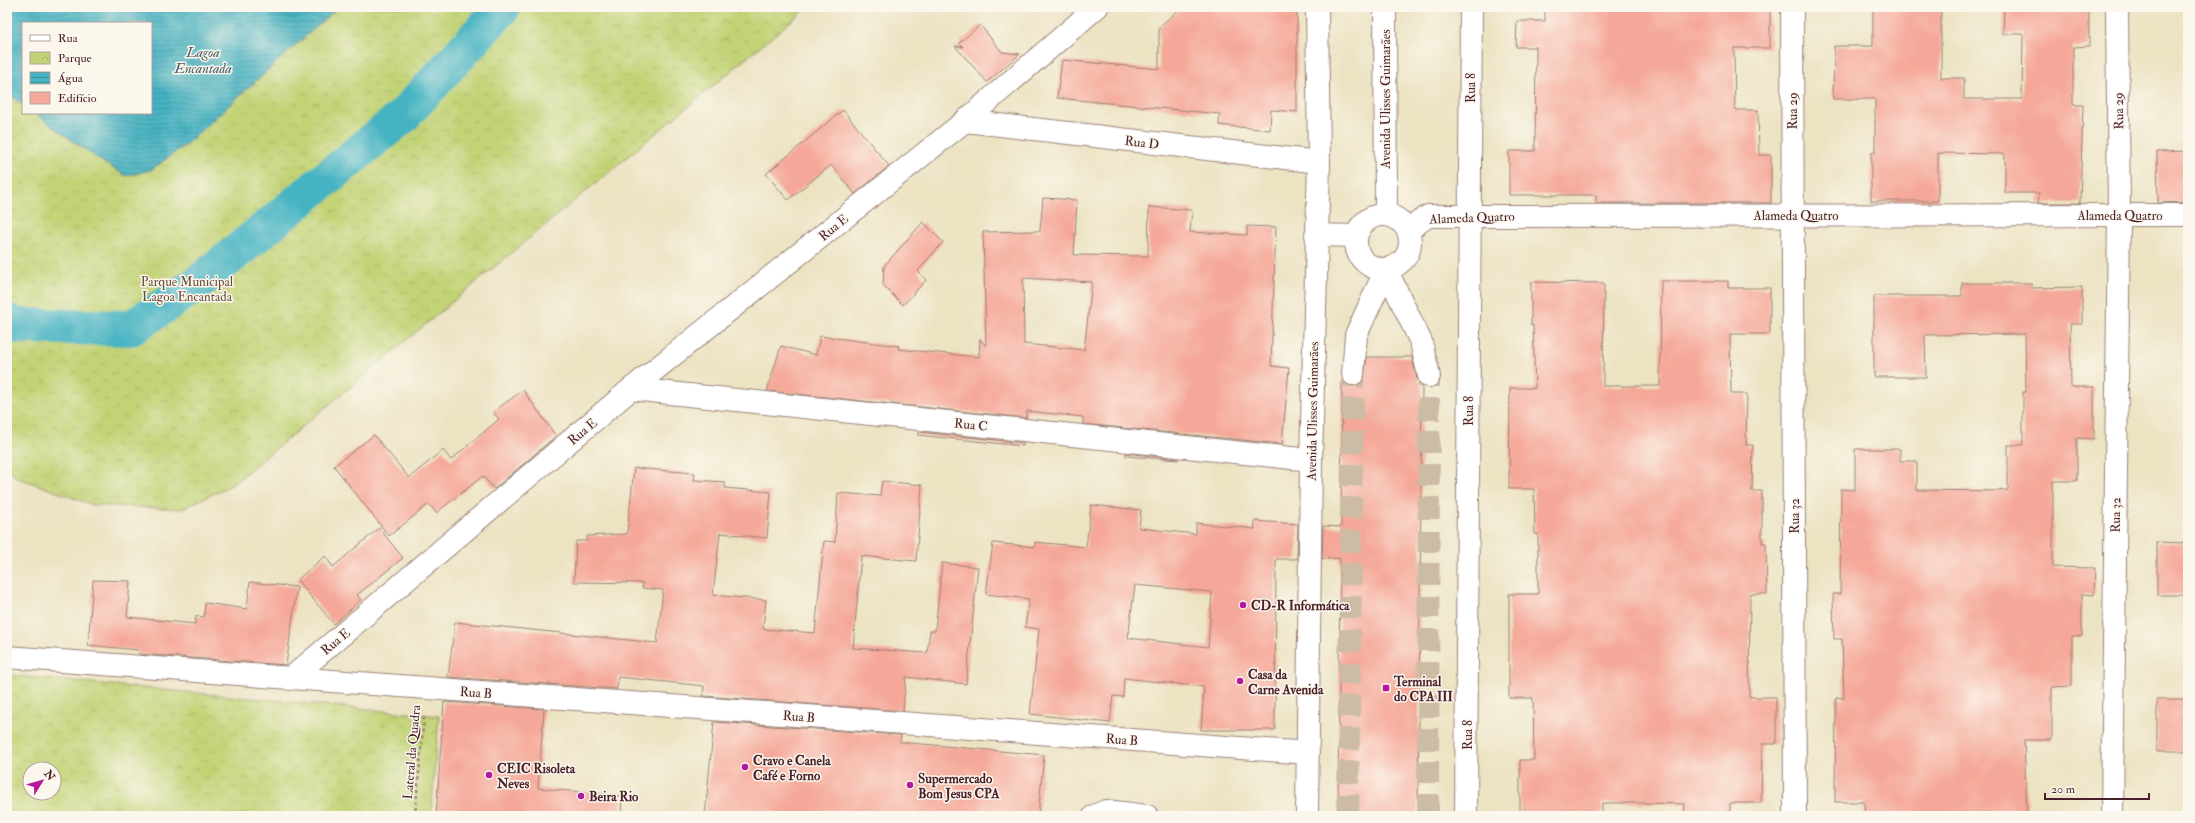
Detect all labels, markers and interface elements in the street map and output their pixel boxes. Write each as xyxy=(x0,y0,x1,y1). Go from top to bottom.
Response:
legend xyxy=(22,22,152,114)
street label: Avenida Ulisses Guimarães xyxy=(1378,29,1394,170)
text: Rua xyxy=(58,31,79,46)
water label: Lagoa Encantada xyxy=(173,44,232,77)
text: Parque xyxy=(58,51,92,66)
text: Água xyxy=(57,71,84,86)
street label: Rua 8 xyxy=(1463,73,1479,103)
text: Edifício xyxy=(58,91,97,106)
street label: Rua 29 xyxy=(1785,92,1801,130)
street label: Rua 29 xyxy=(2111,92,2127,130)
street label: Rua D xyxy=(1124,133,1160,153)
street label: Alameda Quatro xyxy=(1752,208,1839,224)
street label: Alameda Quatro xyxy=(2076,208,2163,224)
street label: Alameda Quatro xyxy=(1428,209,1515,228)
street label: Rua E xyxy=(816,211,852,244)
park label: Parque Municipal Lagoa Encantada xyxy=(141,274,234,305)
street label: Avenida Ulisses Guimarães xyxy=(1304,341,1322,482)
street label: Rua 8 xyxy=(1461,396,1477,426)
street label: Rua E xyxy=(565,415,601,449)
street label: Rua C xyxy=(953,415,988,435)
street label: Rua 32 xyxy=(2108,497,2124,533)
street label: Rua 32 xyxy=(1787,498,1803,534)
place label: CD-R Informática xyxy=(1251,598,1350,614)
marker: CD-R Informática xyxy=(1238,600,1248,610)
street label: Rua E xyxy=(318,625,354,659)
place label: Casa da Carne Avenida xyxy=(1248,667,1324,698)
place label: Terminal do CPA III xyxy=(1393,674,1454,705)
marker: Casa da Carne Avenida xyxy=(1235,676,1245,686)
marker: Terminal do CPA III xyxy=(1381,683,1391,693)
street label: Rua B xyxy=(459,684,493,702)
street label: Lateral da Quadra xyxy=(400,704,424,800)
street label: Rua B xyxy=(782,708,816,726)
street label: Rua 8 xyxy=(1460,720,1476,750)
street label: Rua B xyxy=(1105,731,1139,749)
place label: Cravo e Canela Café e Forno xyxy=(753,753,831,784)
north arrow xyxy=(22,761,62,801)
place label: CEIC Risoleta Neves xyxy=(496,761,576,792)
marker: Cravo e Canela Café e Forno xyxy=(740,762,750,772)
text: N xyxy=(41,767,58,784)
marker: CEIC Risoleta Neves xyxy=(484,770,494,780)
place label: Supermercado Bom Jesus CPA xyxy=(918,771,1000,803)
scale bar xyxy=(2045,775,2149,801)
marker: Supermercado Bom Jesus CPA xyxy=(905,780,915,790)
text: 20 m xyxy=(2051,782,2076,797)
place label: Beira Rio xyxy=(589,789,639,805)
marker: Beira Rio xyxy=(576,791,586,801)

